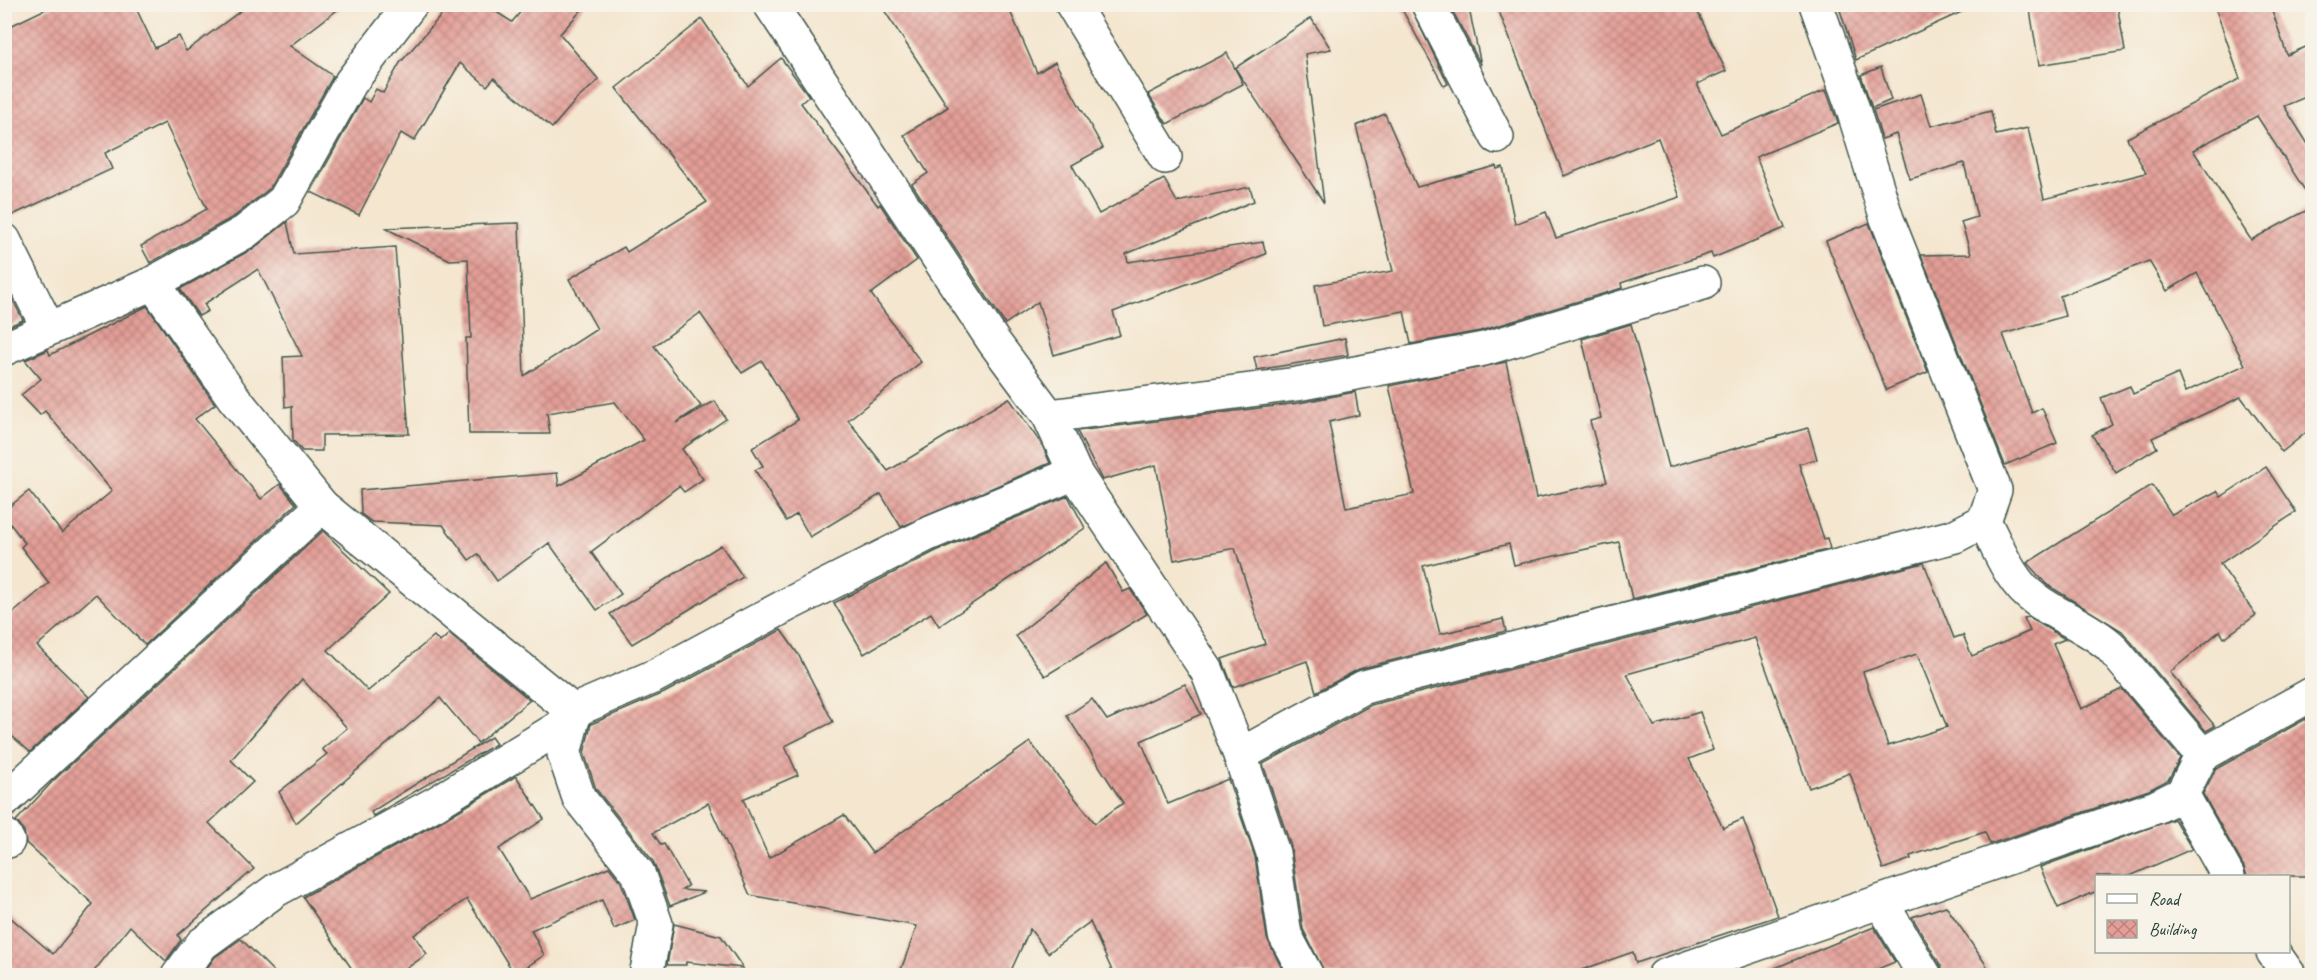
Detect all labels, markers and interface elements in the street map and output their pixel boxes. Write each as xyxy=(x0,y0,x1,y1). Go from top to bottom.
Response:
legend xyxy=(2095,875,2290,953)
text: Road xyxy=(2149,888,2182,910)
text: Building xyxy=(2149,918,2198,940)

